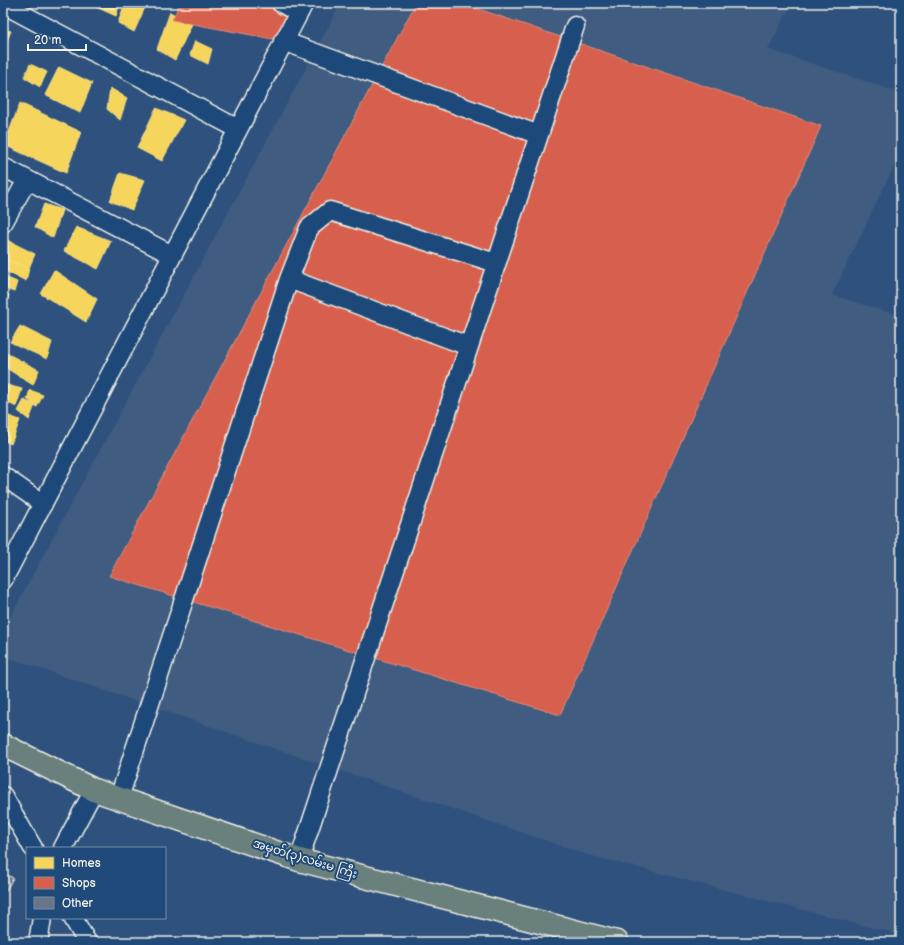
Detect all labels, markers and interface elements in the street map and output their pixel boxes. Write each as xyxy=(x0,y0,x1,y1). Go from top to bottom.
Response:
scale bar xyxy=(28,26,86,52)
text: 20 m xyxy=(34,33,61,48)
street label: အမှတ်(၃)လမ်းမ ကြီး xyxy=(251,834,359,884)
legend xyxy=(26,847,166,919)
text: Homes xyxy=(62,856,101,871)
text: Shops xyxy=(62,876,96,891)
text: Other xyxy=(62,896,94,911)

